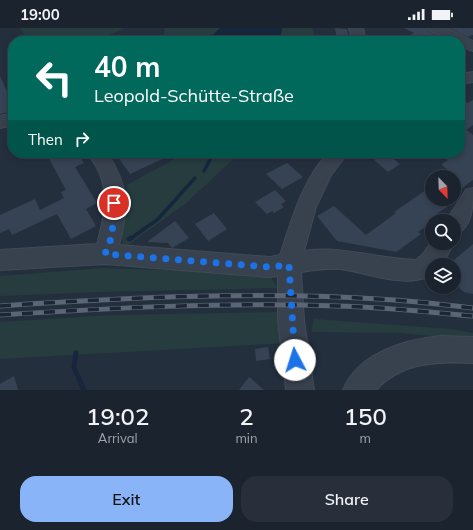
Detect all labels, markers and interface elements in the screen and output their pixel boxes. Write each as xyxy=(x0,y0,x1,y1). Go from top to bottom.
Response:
text: 19:00 xyxy=(20,5,60,24)
text: 40 m xyxy=(94,49,160,84)
icon: left xyxy=(28,52,80,104)
text: Leopold-Schütte-Straße xyxy=(94,84,294,107)
icon: right xyxy=(71,128,93,150)
text: Then xyxy=(28,130,63,149)
north arrow xyxy=(425,170,461,206)
map controls xyxy=(425,170,461,294)
pin xyxy=(97,186,131,220)
icon: arrive xyxy=(103,192,125,214)
button: search xyxy=(425,214,461,250)
button: layers xyxy=(425,258,461,294)
position arrow xyxy=(274,339,316,381)
text: 19:02 xyxy=(86,401,149,431)
text: 2 xyxy=(239,401,254,431)
text: 150 xyxy=(344,401,387,431)
text: Arrival xyxy=(98,430,138,446)
text: min xyxy=(235,430,258,446)
text: m xyxy=(360,430,371,446)
button: Exit xyxy=(20,476,233,522)
button: Share xyxy=(241,476,453,522)

